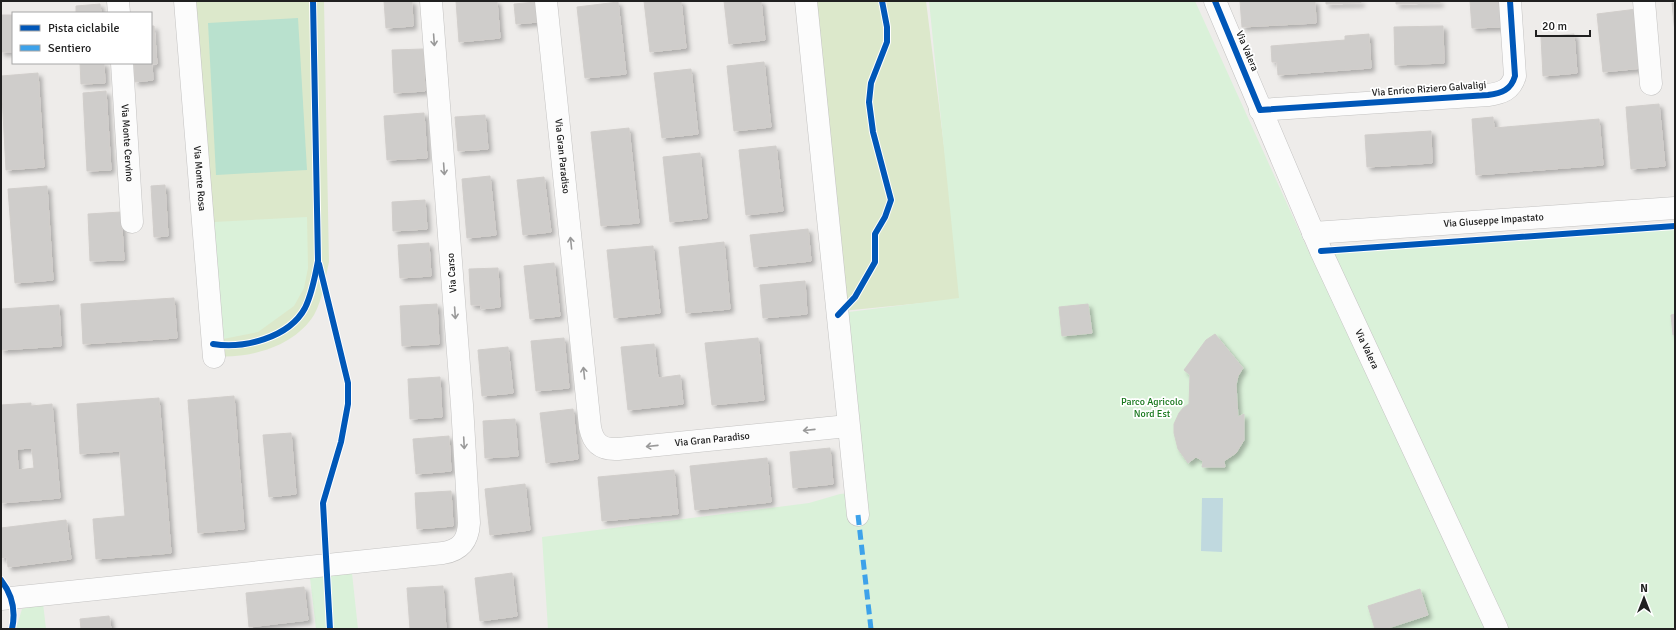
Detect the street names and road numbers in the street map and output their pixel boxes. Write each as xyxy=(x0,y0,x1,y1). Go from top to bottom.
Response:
street label: Via Valera xyxy=(1233,29,1261,73)
street label: Via Enrico Riziero Galvaligi xyxy=(1371,79,1487,99)
street label: Via Monte Cervino xyxy=(119,104,135,182)
street label: Via Gran Paradiso xyxy=(552,118,572,194)
street label: Via Monte Rosa xyxy=(191,145,208,212)
street label: Via Giuseppe Impastato xyxy=(1443,211,1544,230)
street label: Via Carso xyxy=(445,253,459,293)
street label: Via Valera xyxy=(1352,327,1381,371)
street label: Via Gran Paradiso xyxy=(674,430,750,449)

